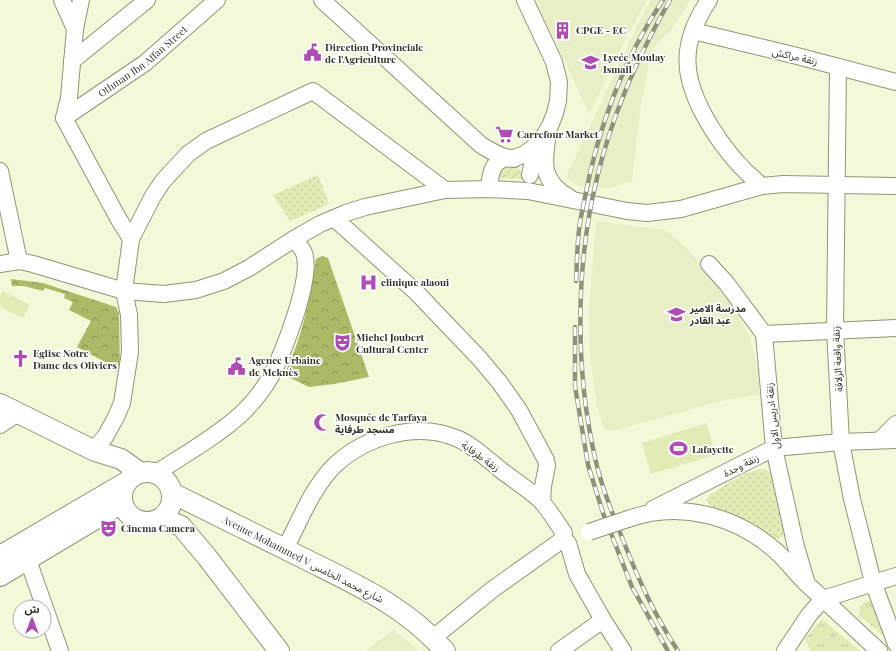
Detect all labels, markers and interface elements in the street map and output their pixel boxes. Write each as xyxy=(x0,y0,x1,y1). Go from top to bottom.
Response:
building icon: CPGE - EC xyxy=(553,20,573,40)
street label: Othman Ibn Affan Street xyxy=(95,22,191,100)
place label: CPGE - EC xyxy=(576,23,626,37)
place label: Direction Provinciale de l'Agriculture xyxy=(325,40,423,66)
public building icon: Direction Provinciale de l'Agriculture xyxy=(302,43,322,63)
street label: زنقة مراكش xyxy=(771,44,820,68)
place label: Lycée Moulay Ismail xyxy=(603,50,666,76)
school or university icon: Lycée Moulay Ismail xyxy=(580,53,600,73)
supermarket icon: Carrefour Market xyxy=(494,124,514,144)
place label: Carrefour Market xyxy=(517,127,599,141)
hospital icon: clinique alaoui xyxy=(358,272,378,292)
place label: clinique alaoui xyxy=(381,275,449,289)
place label: مدرسة الامير عبد القادر xyxy=(689,301,746,327)
school or university icon: مدرسة الامير عبد القادر xyxy=(667,304,687,324)
street label: زنقة واقعة الزلاقة xyxy=(828,325,846,392)
place label: Michel Joubert Cultural Center xyxy=(356,330,429,356)
theatre icon: Michel Joubert Cultural Center xyxy=(333,333,353,353)
place label: Eglise Notre Dame des Oliviers xyxy=(33,346,117,372)
church icon: Eglise Notre Dame des Oliviers xyxy=(10,349,30,369)
place label: Agence Urbaine de Meknès xyxy=(248,353,321,379)
public building icon: Agence Urbaine de Meknès xyxy=(226,356,246,376)
street label: زنقة ادريس الاول xyxy=(762,382,782,450)
place label: Mosquée de Tarfaya مسجد طرفاية xyxy=(335,410,428,436)
mosque icon: Mosquée de Tarfaya مسجد طرفاية xyxy=(312,413,332,433)
street label: زنقة طرفاية xyxy=(459,437,503,475)
sports icon: Lafayette xyxy=(669,439,689,459)
place label: Lafayette xyxy=(692,442,734,456)
street label: زنقة وجدة xyxy=(721,450,761,480)
street label: Avenue Mohammed V شارع محمد الخامس xyxy=(219,512,386,607)
theatre icon: Cinema Camera xyxy=(98,518,118,538)
place label: Cinema Camera xyxy=(121,521,196,535)
north arrow xyxy=(12,599,52,639)
text: ش xyxy=(24,601,40,616)

